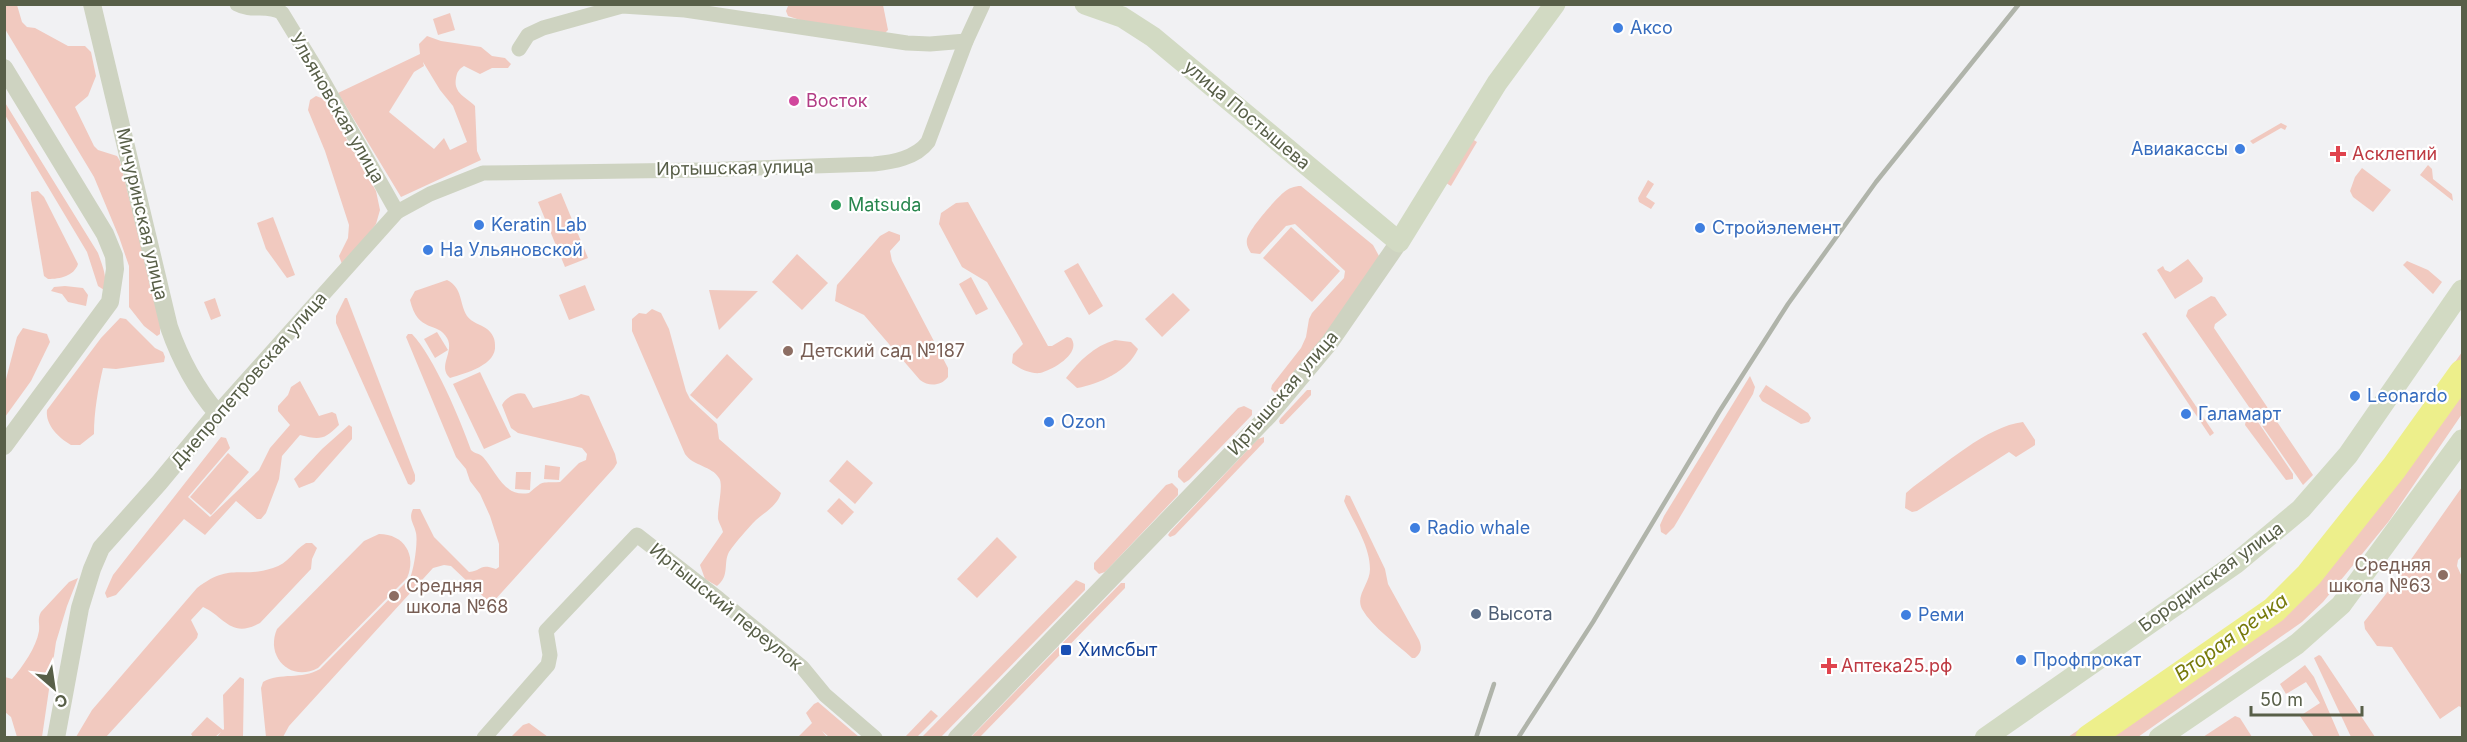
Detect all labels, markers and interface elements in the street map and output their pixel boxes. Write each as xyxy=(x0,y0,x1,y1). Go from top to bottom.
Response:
place label: Аксо xyxy=(1630,17,1673,38)
marker: Аксо xyxy=(1611,21,1625,35)
street label: Ульяновская улица xyxy=(286,29,389,186)
street label: улица Постышева xyxy=(1180,56,1315,173)
place label: Восток xyxy=(806,90,868,111)
marker: Восток xyxy=(787,94,801,108)
street label: Мичуринская улица xyxy=(112,126,172,302)
place label: Авиакассы xyxy=(2131,138,2228,159)
marker: Авиакассы xyxy=(2233,142,2247,156)
place label: Асклепий xyxy=(2352,143,2437,164)
marker: Асклепий xyxy=(2329,145,2347,163)
street label: Иртышская улица xyxy=(656,156,814,179)
place label: Matsuda xyxy=(848,194,921,215)
marker: Matsuda xyxy=(829,198,843,212)
place label: Keratin Lab xyxy=(491,214,587,235)
place label: Стройэлемент xyxy=(1712,217,1841,238)
marker: Keratin Lab xyxy=(472,218,486,232)
marker: Стройэлемент xyxy=(1693,221,1707,235)
place label: На Ульяновской xyxy=(440,239,583,260)
marker: На Ульяновской xyxy=(421,243,435,257)
street label: Днепропетровская улица xyxy=(166,287,331,472)
street label: Иртышская улица xyxy=(1223,326,1342,459)
place label: Детский сад №187 xyxy=(800,340,965,361)
marker: Детский сад №187 xyxy=(781,344,795,358)
place label: Leonardo xyxy=(2367,385,2448,406)
marker: Leonardo xyxy=(2348,389,2362,403)
place label: Галамарт xyxy=(2198,403,2282,424)
marker: Галамарт xyxy=(2179,407,2193,421)
place label: Ozon xyxy=(1061,411,1106,432)
marker: Ozon xyxy=(1042,415,1056,429)
place label: Radio whale xyxy=(1427,517,1530,538)
street label: Бородинская улица xyxy=(2134,517,2287,636)
marker: Radio whale xyxy=(1408,521,1422,535)
street label: Иртышский переулок xyxy=(646,539,807,675)
place label: Средняя школа №63 xyxy=(2329,554,2431,596)
marker: Средняя школа №63 xyxy=(2436,568,2450,582)
place label: Средняя школа №68 xyxy=(406,575,508,617)
water label: Вторая речка xyxy=(2170,588,2292,686)
marker: Средняя школа №68 xyxy=(387,589,401,603)
place label: Высота xyxy=(1488,603,1553,624)
place label: Реми xyxy=(1918,604,1964,625)
marker: Высота xyxy=(1469,607,1483,621)
marker: Реми xyxy=(1899,608,1913,622)
place label: Химсбыт xyxy=(1078,639,1158,660)
marker: Химсбыт xyxy=(1059,643,1073,657)
place label: Профпрокат xyxy=(2033,649,2142,670)
marker: Профпрокат xyxy=(2014,653,2028,667)
place label: Аптека25.рф xyxy=(1841,655,1953,676)
north arrow xyxy=(24,658,84,718)
marker: Аптека25.рф xyxy=(1822,659,1836,673)
scale bar xyxy=(2251,679,2362,717)
text: 50 m xyxy=(2260,689,2303,710)
text: С xyxy=(51,690,71,713)

